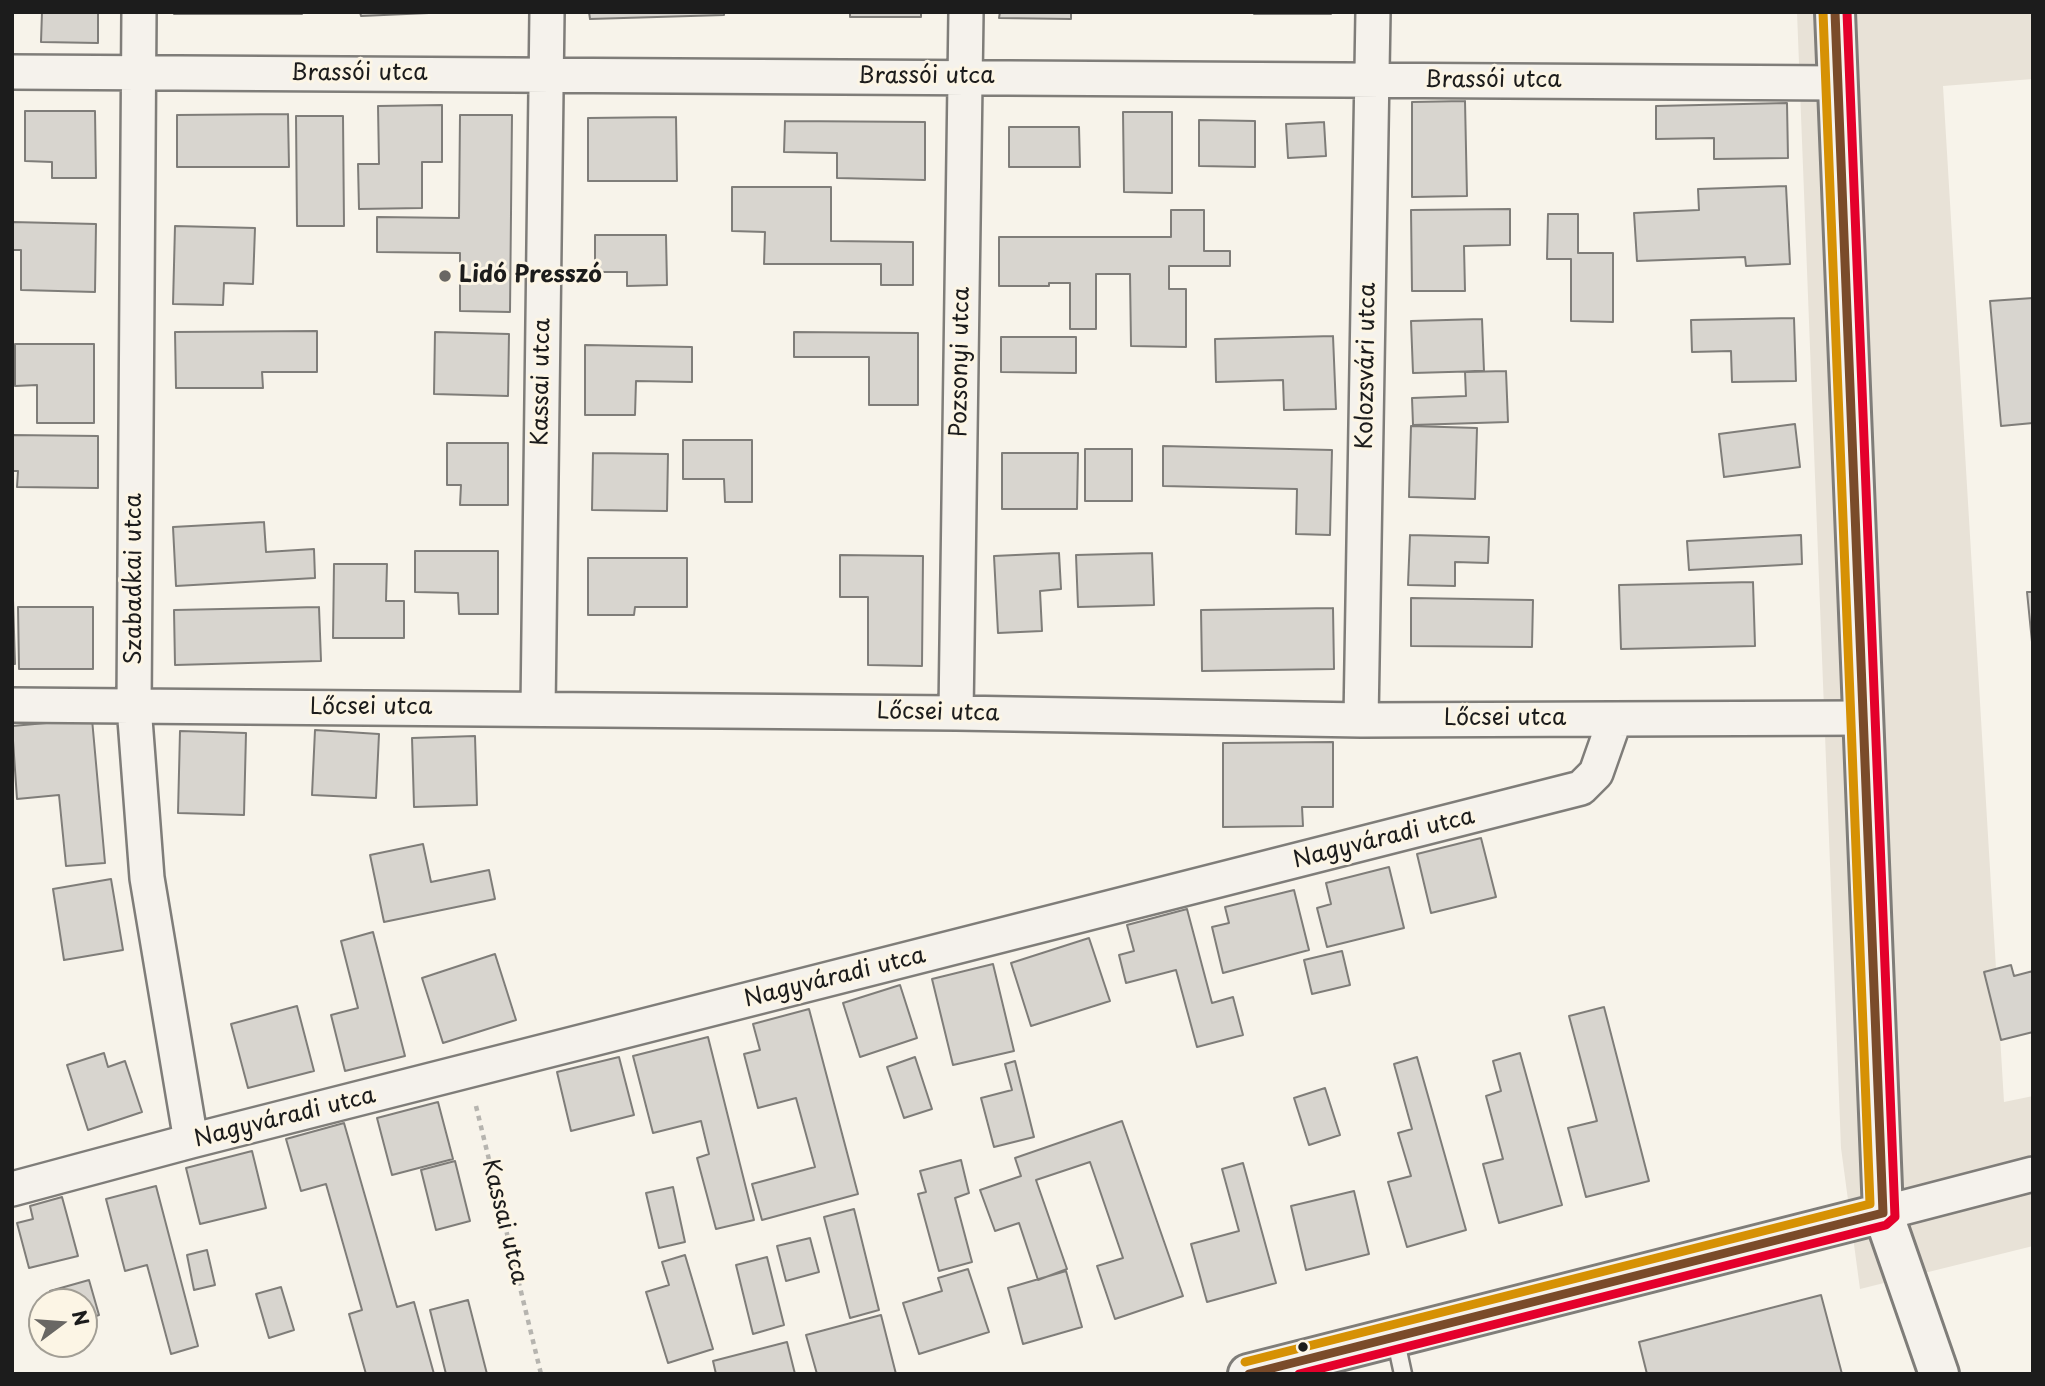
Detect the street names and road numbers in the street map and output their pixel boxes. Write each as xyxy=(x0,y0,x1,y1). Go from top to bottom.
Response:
street label: Brassói utca xyxy=(291,60,427,88)
street label: Brassói utca xyxy=(858,63,994,91)
street label: Brassói utca xyxy=(1425,67,1561,95)
street label: Kolozsvári utca xyxy=(1352,282,1382,450)
street label: Pozsonyi utca xyxy=(946,287,976,437)
street label: Kassai utca xyxy=(527,318,557,446)
street label: Szabadkai utca xyxy=(121,493,149,665)
street label: Lőcsei utca xyxy=(310,694,432,722)
street label: Lőcsei utca xyxy=(876,698,1000,728)
street label: Lőcsei utca xyxy=(1444,705,1566,733)
street label: Nagyváradi utca xyxy=(1290,803,1478,875)
street label: Nagyváradi utca xyxy=(741,942,929,1014)
street label: Nagyváradi utca xyxy=(191,1082,379,1154)
street label: Kassai utca xyxy=(475,1157,533,1287)

